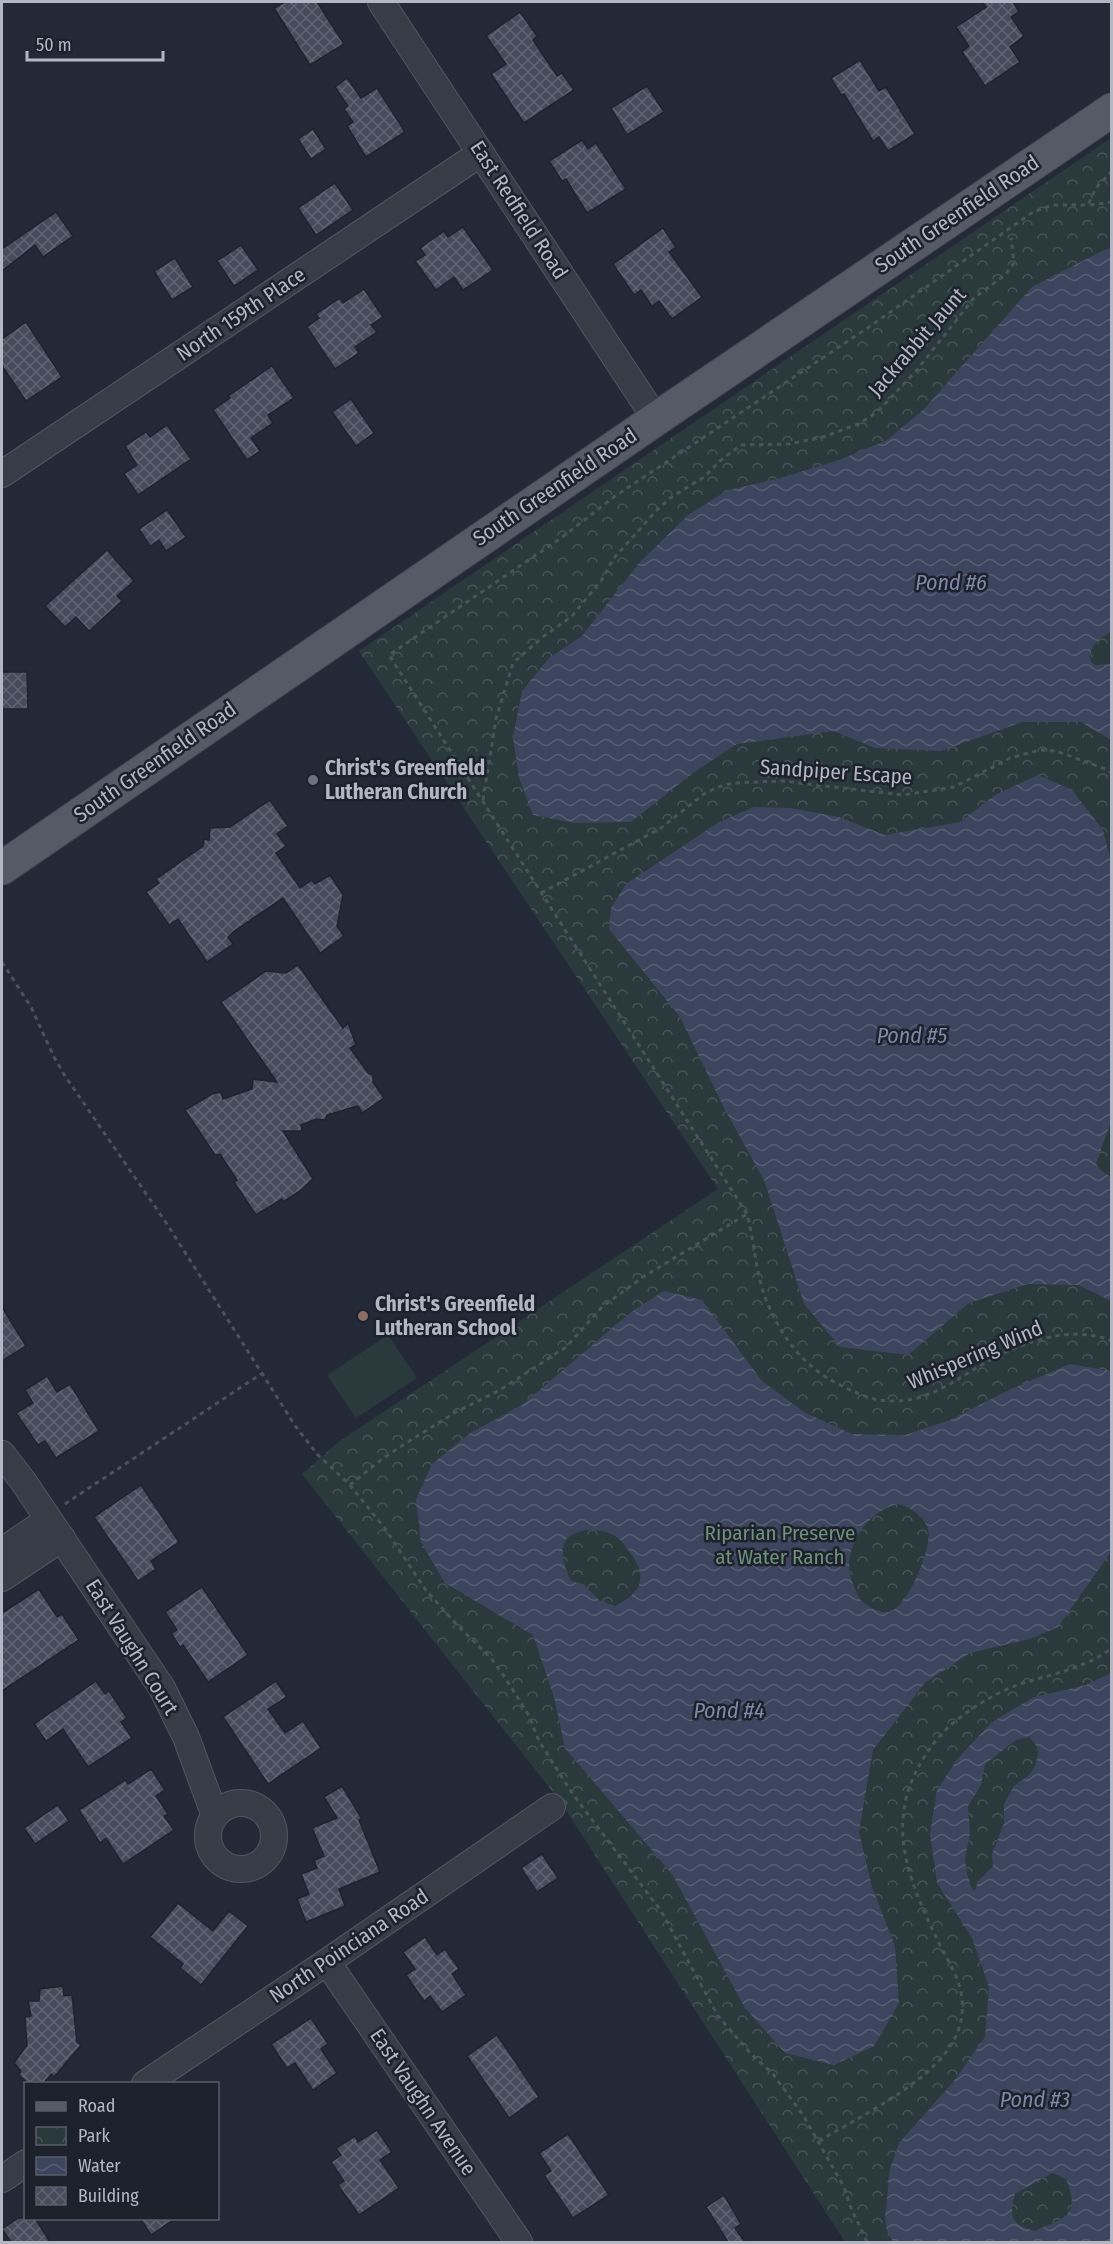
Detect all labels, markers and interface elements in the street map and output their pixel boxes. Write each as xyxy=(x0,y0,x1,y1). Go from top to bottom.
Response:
scale bar xyxy=(27,24,164,62)
text: 50 m xyxy=(36,34,72,56)
street label: East Redfield Road xyxy=(465,136,573,284)
street label: South Greenfield Road xyxy=(870,149,1044,279)
street label: North 159th Place xyxy=(172,261,310,367)
street label: Jackrabbit Jaunt xyxy=(863,282,972,402)
street label: South Greenfield Road xyxy=(468,422,642,552)
water label: Pond #6 xyxy=(915,569,987,596)
street label: South Greenfield Road xyxy=(69,696,241,828)
street label: Sandpiper Escape xyxy=(759,754,913,790)
place label: Christ's Greenfield Lutheran Church xyxy=(325,755,485,805)
marker: Christ's Greenfield Lutheran Church xyxy=(306,773,320,787)
water label: Pond #5 xyxy=(877,1022,947,1049)
place label: Christ's Greenfield Lutheran School xyxy=(375,1291,535,1341)
marker: Christ's Greenfield Lutheran School xyxy=(356,1309,370,1323)
street label: Whispering Wind xyxy=(903,1315,1047,1395)
park label: Riparian Preserve at Water Ranch xyxy=(705,1520,855,1570)
street label: East Vaughn Court xyxy=(80,1574,184,1720)
water label: Pond #4 xyxy=(693,1697,765,1724)
street label: North Poinciana Road xyxy=(265,1883,433,2009)
street label: East Vaughn Avenue xyxy=(364,2024,482,2180)
legend xyxy=(24,2082,219,2220)
water label: Pond #3 xyxy=(1000,2086,1070,2113)
text: Road xyxy=(78,2095,115,2117)
text: Park xyxy=(78,2125,111,2147)
text: Water xyxy=(78,2155,121,2177)
text: Building xyxy=(78,2185,139,2207)

